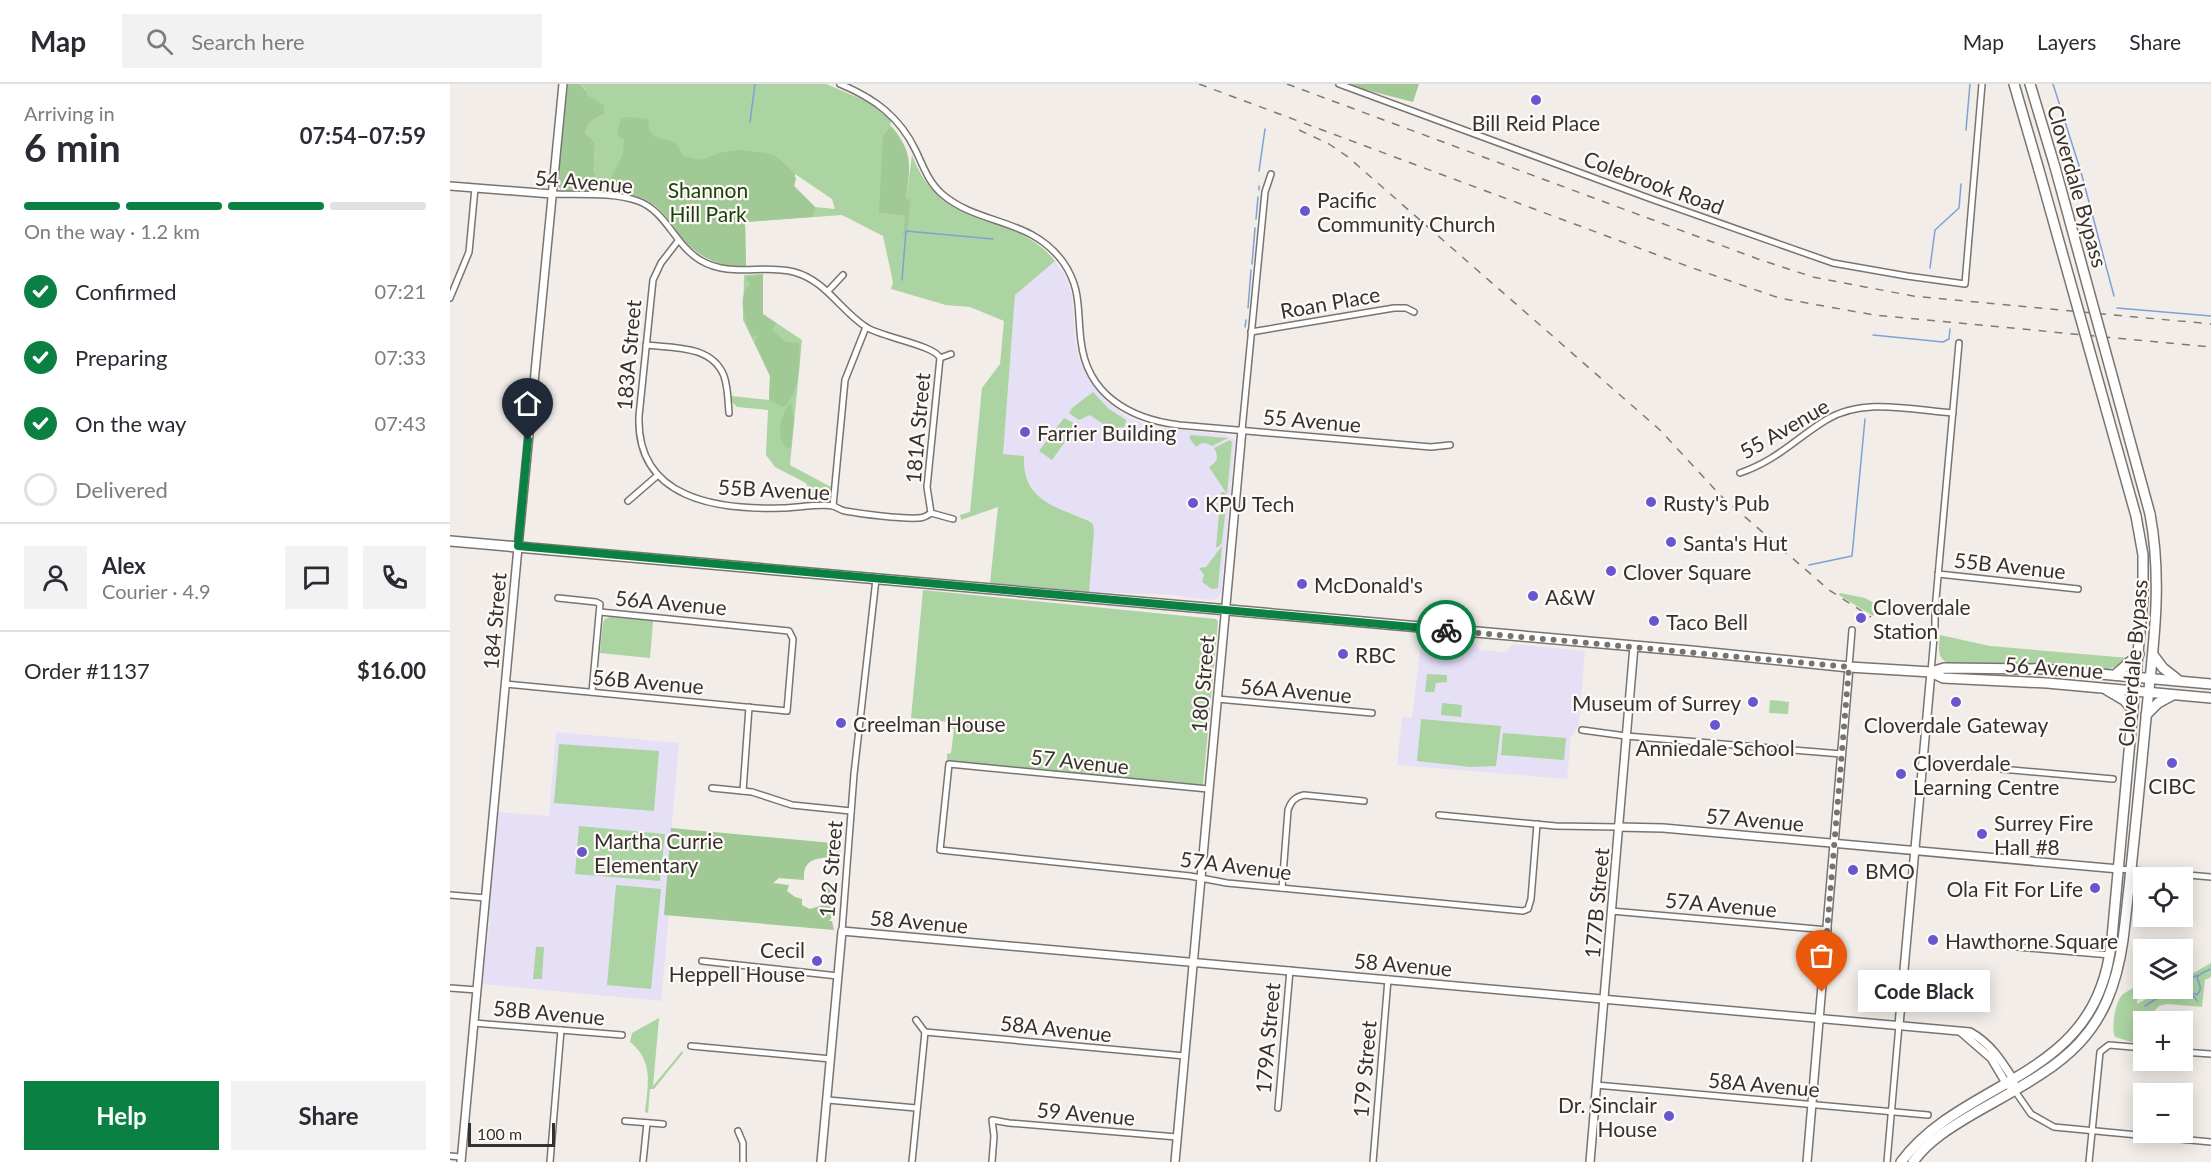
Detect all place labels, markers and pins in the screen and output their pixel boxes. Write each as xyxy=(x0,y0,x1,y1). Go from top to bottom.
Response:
marker: Bill Reid Place xyxy=(1529,93,1543,107)
place label: Bill Reid Place xyxy=(1472,110,1600,135)
place label: Pacific Community Church xyxy=(1317,187,1495,236)
marker: Pacific Community Church xyxy=(1298,204,1312,218)
pin xyxy=(502,378,553,440)
place label: Farrier Building xyxy=(1037,420,1176,445)
marker: Farrier Building xyxy=(1018,425,1032,439)
place label: Rusty's Pub xyxy=(1663,490,1769,515)
place label: KPU Tech xyxy=(1205,491,1294,516)
marker: Rusty's Pub xyxy=(1644,495,1658,509)
marker: KPU Tech xyxy=(1186,496,1200,510)
place label: Santa's Hut xyxy=(1683,530,1788,555)
marker: Santa's Hut xyxy=(1664,535,1678,549)
place label: Clover Square xyxy=(1623,559,1751,584)
marker: Clover Square xyxy=(1604,564,1618,578)
place label: McDonald's xyxy=(1314,572,1423,597)
marker: McDonald's xyxy=(1295,577,1309,591)
place label: A&W xyxy=(1545,584,1596,609)
marker: A&W xyxy=(1526,589,1540,603)
place label: Cloverdale Station xyxy=(1873,594,1971,643)
place label: Taco Bell xyxy=(1666,609,1748,634)
marker: Cloverdale Station xyxy=(1854,611,1868,625)
marker: Taco Bell xyxy=(1647,614,1661,628)
place label: RBC xyxy=(1355,642,1396,667)
marker: RBC xyxy=(1336,647,1350,661)
place label: Museum of Surrey xyxy=(1572,690,1741,715)
marker: Museum of Surrey xyxy=(1746,695,1760,709)
marker: Cloverdale Gateway xyxy=(1949,695,1963,709)
place label: Creelman House xyxy=(853,711,1006,736)
place label: Cloverdale Gateway xyxy=(1864,712,2048,737)
marker: Creelman House xyxy=(834,716,848,730)
marker: Anniedale School xyxy=(1708,718,1722,732)
place label: Anniedale School xyxy=(1635,735,1795,760)
place label: Cloverdale Learning Centre xyxy=(1913,750,2059,799)
marker: CIBC xyxy=(2165,756,2179,770)
marker: Cloverdale Learning Centre xyxy=(1894,767,1908,781)
place label: CIBC xyxy=(2148,773,2196,798)
place label: Surrey Fire Hall #8 xyxy=(1994,810,2093,859)
marker: Surrey Fire Hall #8 xyxy=(1975,827,1989,841)
place label: Martha Currie Elementary xyxy=(594,828,723,877)
marker: Martha Currie Elementary xyxy=(575,845,589,859)
place label: BMO xyxy=(1865,858,1915,883)
marker: BMO xyxy=(1846,863,1860,877)
place label: Ola Fit For Life xyxy=(1946,876,2083,901)
marker: Ola Fit For Life xyxy=(2088,881,2102,895)
place label: Hawthorne Square xyxy=(1945,928,2118,953)
pin xyxy=(1796,930,1847,992)
marker: Hawthorne Square xyxy=(1926,933,1940,947)
place label: Cecil Heppell House xyxy=(669,937,805,986)
marker: Cecil Heppell House xyxy=(810,954,824,968)
callout: Code Black xyxy=(1858,971,1990,1013)
place label: Dr. Sinclair House xyxy=(1558,1092,1657,1141)
marker: Dr. Sinclair House xyxy=(1662,1109,1676,1123)

